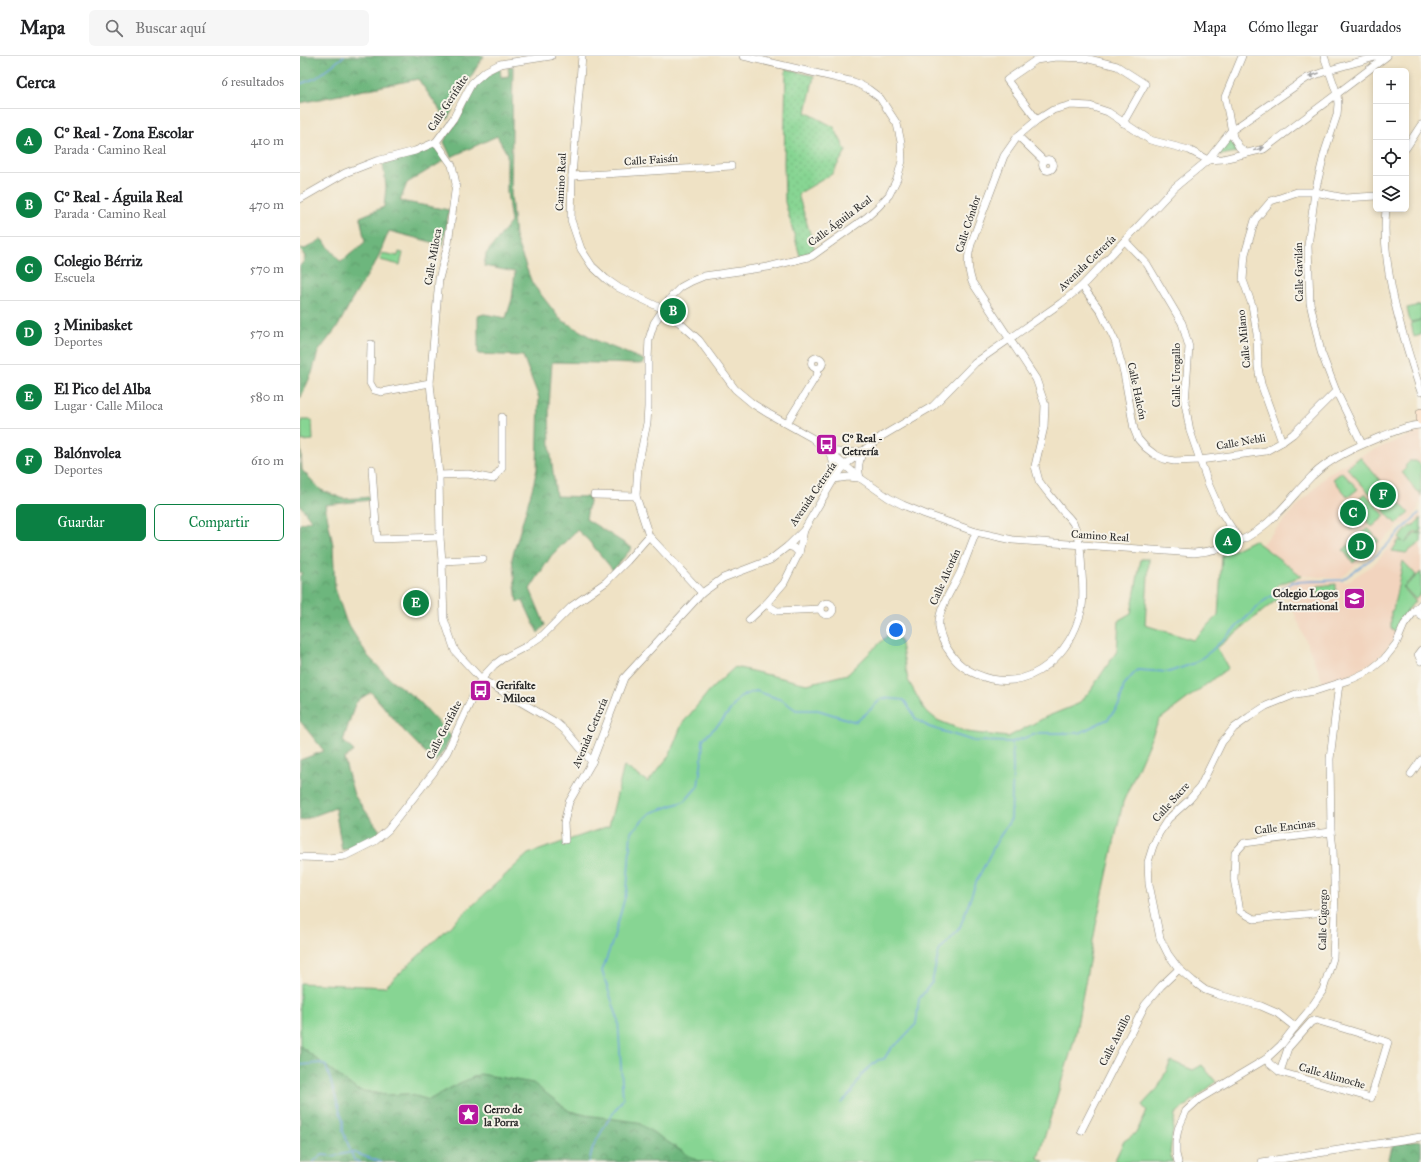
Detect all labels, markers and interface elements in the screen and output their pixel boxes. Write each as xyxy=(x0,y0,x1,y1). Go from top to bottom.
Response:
search box xyxy=(89,10,369,46)
text: Mapa xyxy=(20,16,65,39)
icon: search xyxy=(103,17,125,39)
text: Buscar aquí xyxy=(135,19,206,37)
text: Mapa xyxy=(1193,19,1226,36)
text: Cómo llegar xyxy=(1248,19,1318,36)
text: Guardados xyxy=(1340,19,1401,36)
map controls xyxy=(1373,68,1409,212)
button: + xyxy=(1373,68,1409,104)
text: Cerca xyxy=(16,72,55,93)
street label: Calle Gerifalte xyxy=(425,72,471,134)
one-way arrow xyxy=(1308,73,1320,79)
text: 6 resultados xyxy=(221,74,284,90)
button: − xyxy=(1373,104,1409,140)
text: Cº Real - Zona Escolar xyxy=(54,124,194,142)
text: A xyxy=(25,133,33,149)
text: 410 m xyxy=(250,133,284,149)
button: locate xyxy=(1373,140,1409,176)
text: Parada · Camino Real xyxy=(54,142,166,158)
one-way arrow xyxy=(1254,146,1266,152)
street label: Calle Faisán xyxy=(624,152,679,168)
street label: Camino Real xyxy=(553,153,569,211)
button: layers xyxy=(1373,176,1409,212)
text: Cº Real - Águila Real xyxy=(54,188,183,206)
street label: Calle Águila Real xyxy=(806,193,874,249)
street label: Calle Cóndor xyxy=(953,193,984,254)
text: B xyxy=(25,197,33,213)
text: 470 m xyxy=(249,197,284,213)
text: Parada · Camino Real xyxy=(54,206,166,222)
street label: Calle Miloca xyxy=(422,227,444,286)
street label: Avenida Cetrería xyxy=(1055,232,1119,294)
street label: Calle Gavilán xyxy=(1292,242,1306,302)
text: Colegio Bérriz xyxy=(54,252,143,270)
text: C xyxy=(25,261,33,277)
text: 570 m xyxy=(250,261,284,277)
text: Escuela xyxy=(54,270,95,286)
pin: B xyxy=(660,296,686,326)
street label: Calle Milano xyxy=(1234,309,1254,369)
text: 3 Minibasket xyxy=(54,316,132,334)
text: D xyxy=(24,325,34,341)
text: 570 m xyxy=(250,325,284,341)
text: Deportes xyxy=(54,334,102,350)
street label: Calle Urogallo xyxy=(1170,342,1183,407)
street label: Calle Halcón xyxy=(1125,361,1149,421)
text: El Pico del Alba xyxy=(54,380,151,398)
text: E xyxy=(24,389,34,405)
text: 580 m xyxy=(250,389,284,405)
text: Lugar · Calle Miloca xyxy=(54,398,163,414)
bus stop icon: Cº Real - Cetrería xyxy=(814,431,840,457)
street label: Calle Nebli xyxy=(1215,431,1267,453)
place label: Cº Real - Cetrería xyxy=(842,432,883,458)
text: Balónvolea xyxy=(54,444,121,462)
text: F xyxy=(25,453,33,469)
text: 610 m xyxy=(251,453,284,469)
street label: Avenida Cetrería xyxy=(786,459,839,529)
text: Deportes xyxy=(54,462,102,478)
pin: F xyxy=(1370,480,1396,510)
pin: C xyxy=(1340,498,1366,528)
button: Guardar xyxy=(16,504,146,541)
button: Compartir xyxy=(154,504,284,541)
pin: A xyxy=(1215,526,1241,556)
street label: Camino Real xyxy=(1070,527,1130,545)
pin: D xyxy=(1348,531,1374,561)
street label: Calle Alcotán xyxy=(927,547,963,607)
school or university icon: Colegio Logos International xyxy=(1341,586,1367,612)
place label: Colegio Logos International xyxy=(1273,587,1339,613)
pin: E xyxy=(403,588,429,618)
your location xyxy=(886,620,906,640)
bus stop icon: Gerifalte - Miloca xyxy=(467,678,493,704)
place label: Gerifalte - Miloca xyxy=(496,679,536,705)
street label: Avenida Cetrería xyxy=(569,696,611,771)
street label: Calle Gerifalte xyxy=(424,698,465,762)
street label: Calle Sacre xyxy=(1150,779,1193,825)
street label: Calle Encinas xyxy=(1254,817,1316,837)
street label: Calle Cigorgo xyxy=(1316,889,1330,951)
street label: Calle Autillo xyxy=(1096,1012,1134,1068)
street label: Calle Alimoche xyxy=(1297,1060,1367,1092)
place icon: Cerro de la Porra xyxy=(456,1102,482,1128)
place label: Cerro de la Porra xyxy=(483,1103,523,1129)

